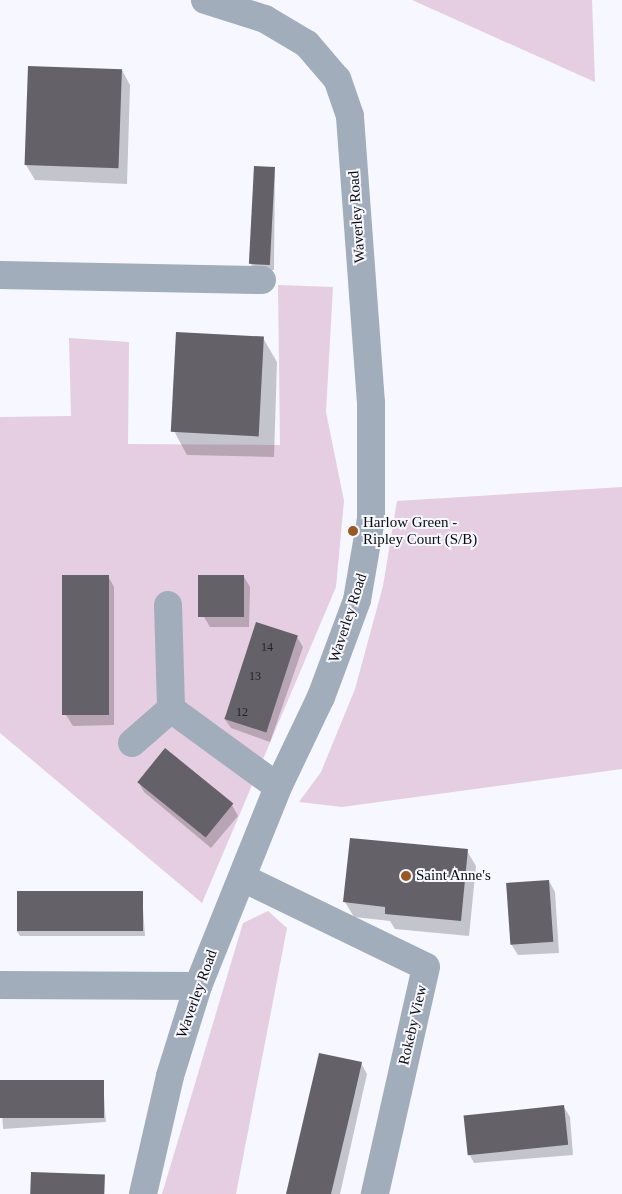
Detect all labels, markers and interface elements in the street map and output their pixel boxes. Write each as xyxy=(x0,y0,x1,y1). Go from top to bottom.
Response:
street label: Waverley Road xyxy=(345,170,369,264)
place label: Harlow Green - Ripley Court (S/B) xyxy=(363,513,477,548)
marker: Harlow Green - Ripley Court (S/B) xyxy=(347,525,359,537)
street label: Waverley Road xyxy=(325,571,371,665)
house number: 14 xyxy=(261,641,273,655)
house number: 13 xyxy=(249,670,261,684)
house number: 12 xyxy=(236,706,248,720)
place label: Saint Anne's xyxy=(416,867,492,885)
marker: Saint Anne's xyxy=(400,870,412,882)
street label: Waverley Road xyxy=(173,947,221,1041)
street label: Rokeby View xyxy=(395,983,431,1067)

